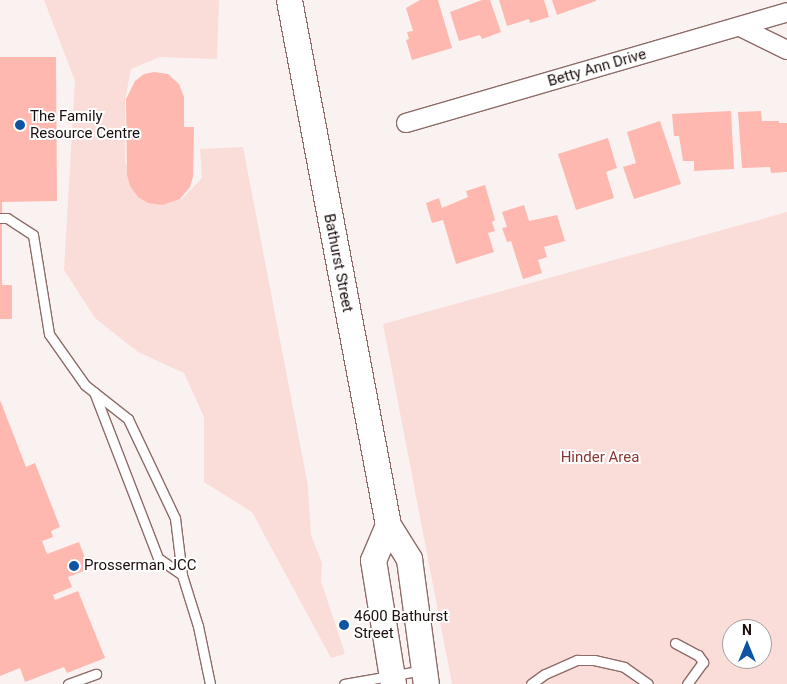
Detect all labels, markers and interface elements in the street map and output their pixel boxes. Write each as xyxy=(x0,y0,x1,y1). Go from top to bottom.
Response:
street label: Betty Ann Drive xyxy=(546,45,648,91)
place label: The Family Resource Centre xyxy=(30,107,140,142)
marker: The Family Resource Centre xyxy=(14,119,26,131)
street label: Bathurst Street xyxy=(320,212,356,314)
park label: Hinder Area xyxy=(561,449,639,467)
place label: Prosserman JCC xyxy=(84,557,197,575)
marker: Prosserman JCC xyxy=(68,560,80,572)
place label: 4600 Bathurst Street xyxy=(354,607,448,642)
marker: 4600 Bathurst Street xyxy=(338,619,350,631)
north arrow xyxy=(722,619,772,669)
text: N xyxy=(742,622,752,638)

